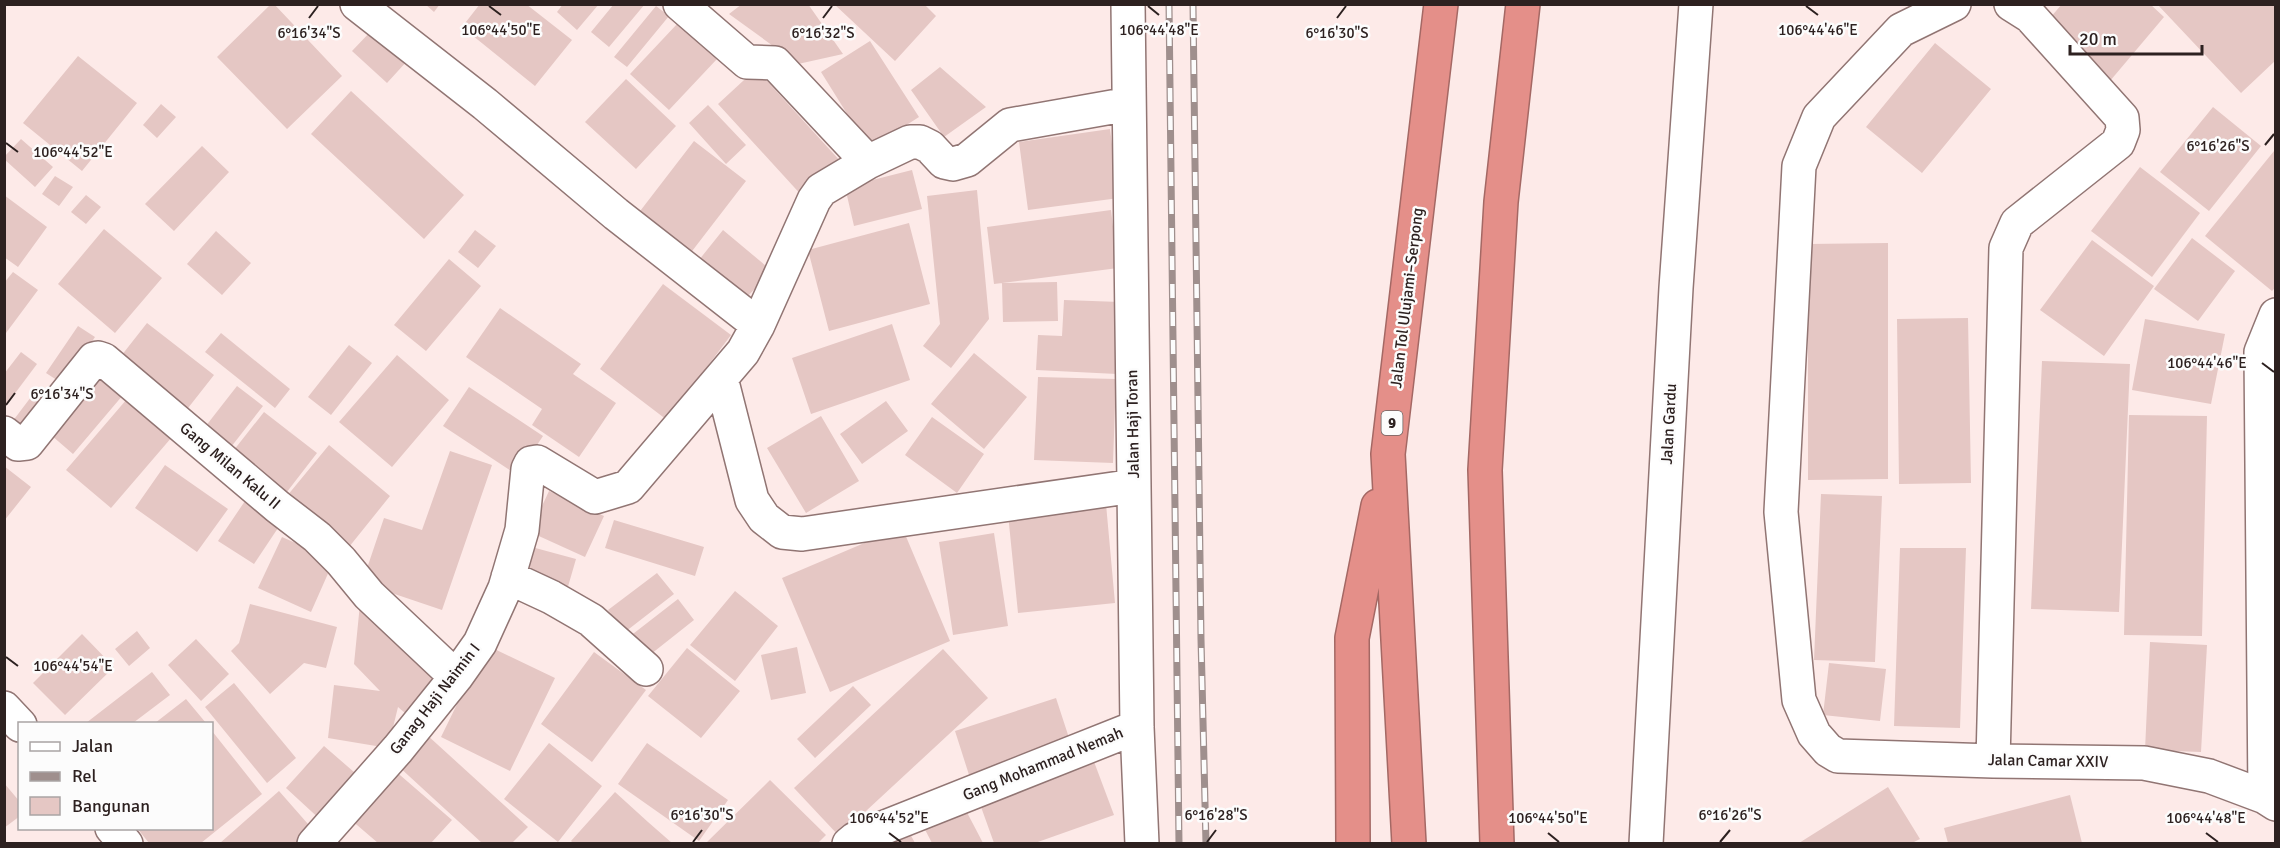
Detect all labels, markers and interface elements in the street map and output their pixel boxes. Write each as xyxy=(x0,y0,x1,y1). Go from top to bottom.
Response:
scale bar xyxy=(2070,18,2202,56)
text: 106°44'50"E xyxy=(461,21,541,39)
text: 106°44'48"E xyxy=(1119,21,1199,39)
text: 106°44'46"E xyxy=(1778,21,1858,39)
text: 6°16'34"S xyxy=(277,24,341,42)
text: 6°16'32"S xyxy=(791,24,855,42)
text: 6°16'30"S xyxy=(1305,24,1369,42)
text: 20 m xyxy=(2079,28,2117,50)
text: 6°16'26"S xyxy=(2186,137,2250,155)
text: 106°44'52"E xyxy=(33,143,113,161)
street label: Jalan Tol Ulujami–Serpong xyxy=(1386,207,1428,389)
text: 106°44'46"E xyxy=(2167,354,2247,372)
street label: Jalan Haji Toran xyxy=(1122,369,1144,479)
street label: Jalan Gardu xyxy=(1657,383,1681,465)
text: 6°16'34"S xyxy=(30,385,94,403)
road number: 9 xyxy=(1382,411,1402,435)
street label: Gang Milan Kalu II xyxy=(176,418,284,514)
street label: Ganag Haji Naimin I xyxy=(385,639,485,759)
text: 106°44'54"E xyxy=(33,657,113,675)
legend xyxy=(18,722,213,830)
street label: Gang Mohammad Nemah xyxy=(960,723,1126,805)
text: Jalan xyxy=(72,735,113,757)
street label: Jalan Camar XXIV xyxy=(1988,750,2108,772)
text: Rel xyxy=(72,765,97,787)
text: Bangunan xyxy=(72,795,150,817)
text: 6°16'30"S xyxy=(670,806,734,824)
text: 6°16'28"S xyxy=(1184,806,1248,824)
text: 6°16'26"S xyxy=(1698,806,1762,824)
text: 106°44'52"E xyxy=(849,809,929,827)
text: 106°44'50"E xyxy=(1508,809,1588,827)
text: 106°44'48"E xyxy=(2166,809,2246,827)

